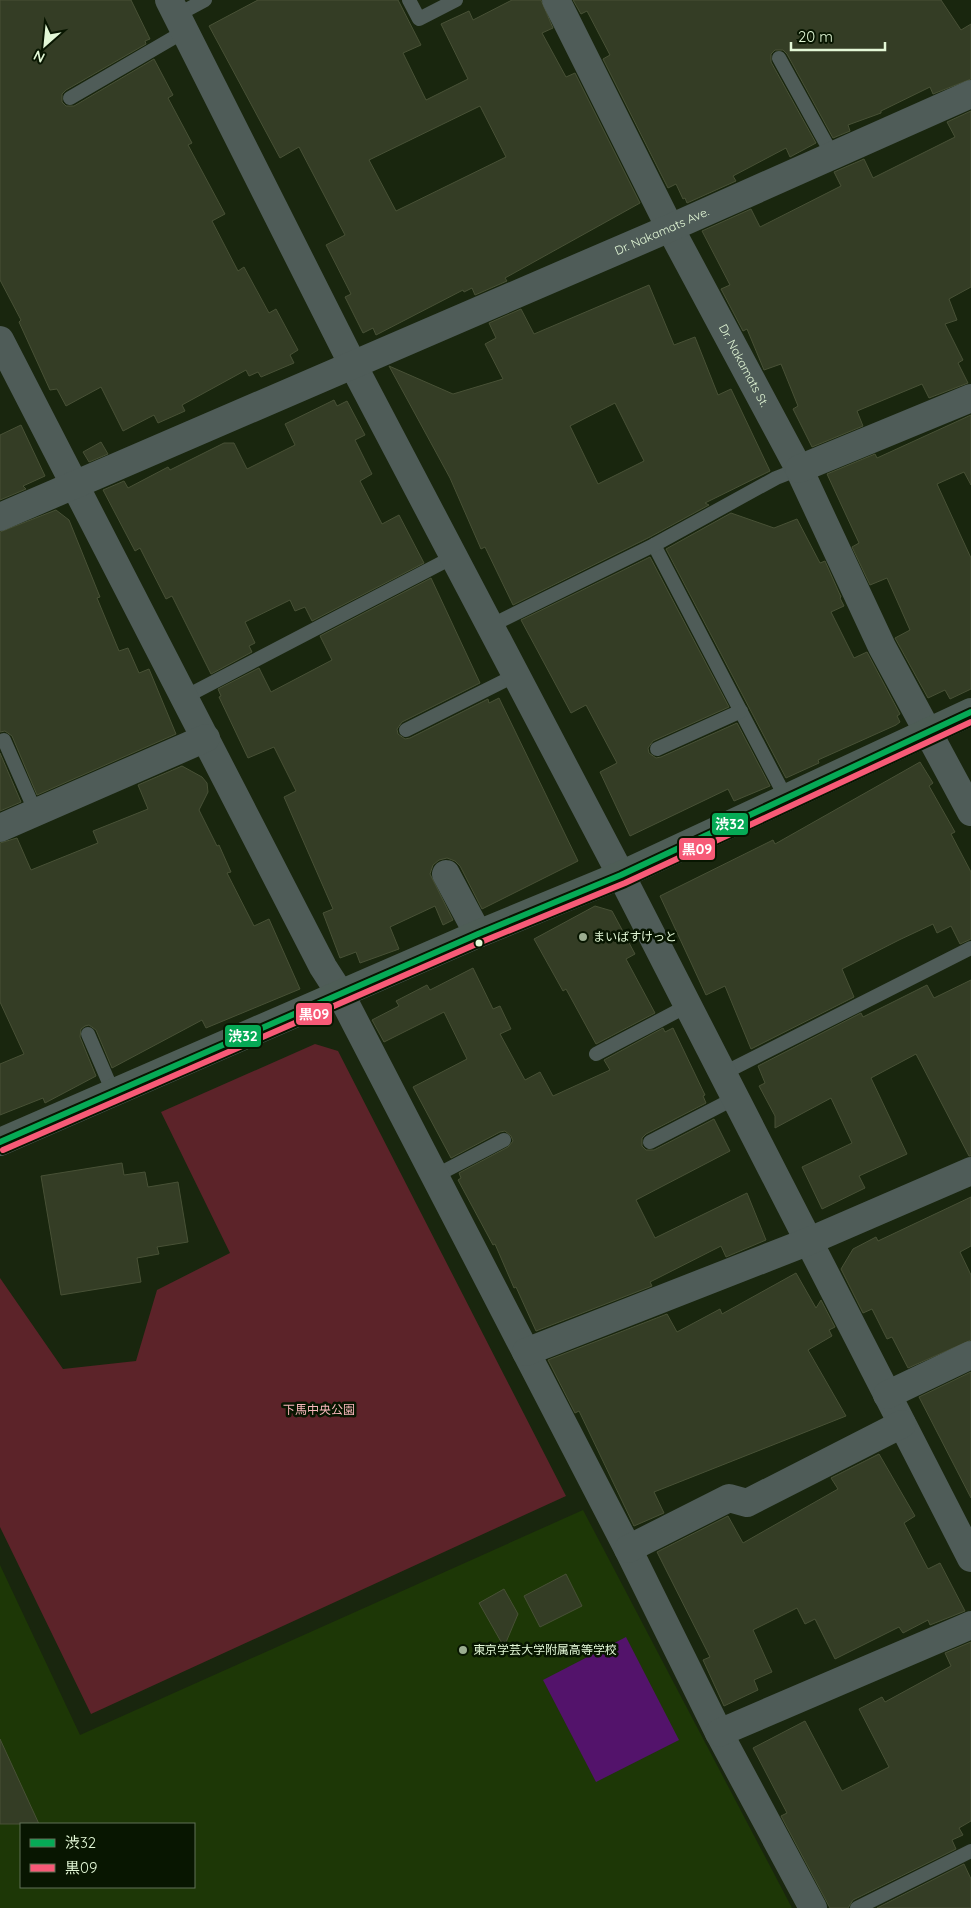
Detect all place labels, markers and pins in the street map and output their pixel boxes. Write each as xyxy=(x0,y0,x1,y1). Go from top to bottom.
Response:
place label: まいばすけっと xyxy=(593,929,677,944)
marker: まいばすけっと xyxy=(577,931,589,943)
unlabelled marker xyxy=(474,938,484,948)
place label: 東京学芸大学附属高等学校 xyxy=(473,1642,617,1657)
marker: 東京学芸大学附属高等学校 xyxy=(457,1644,469,1656)

